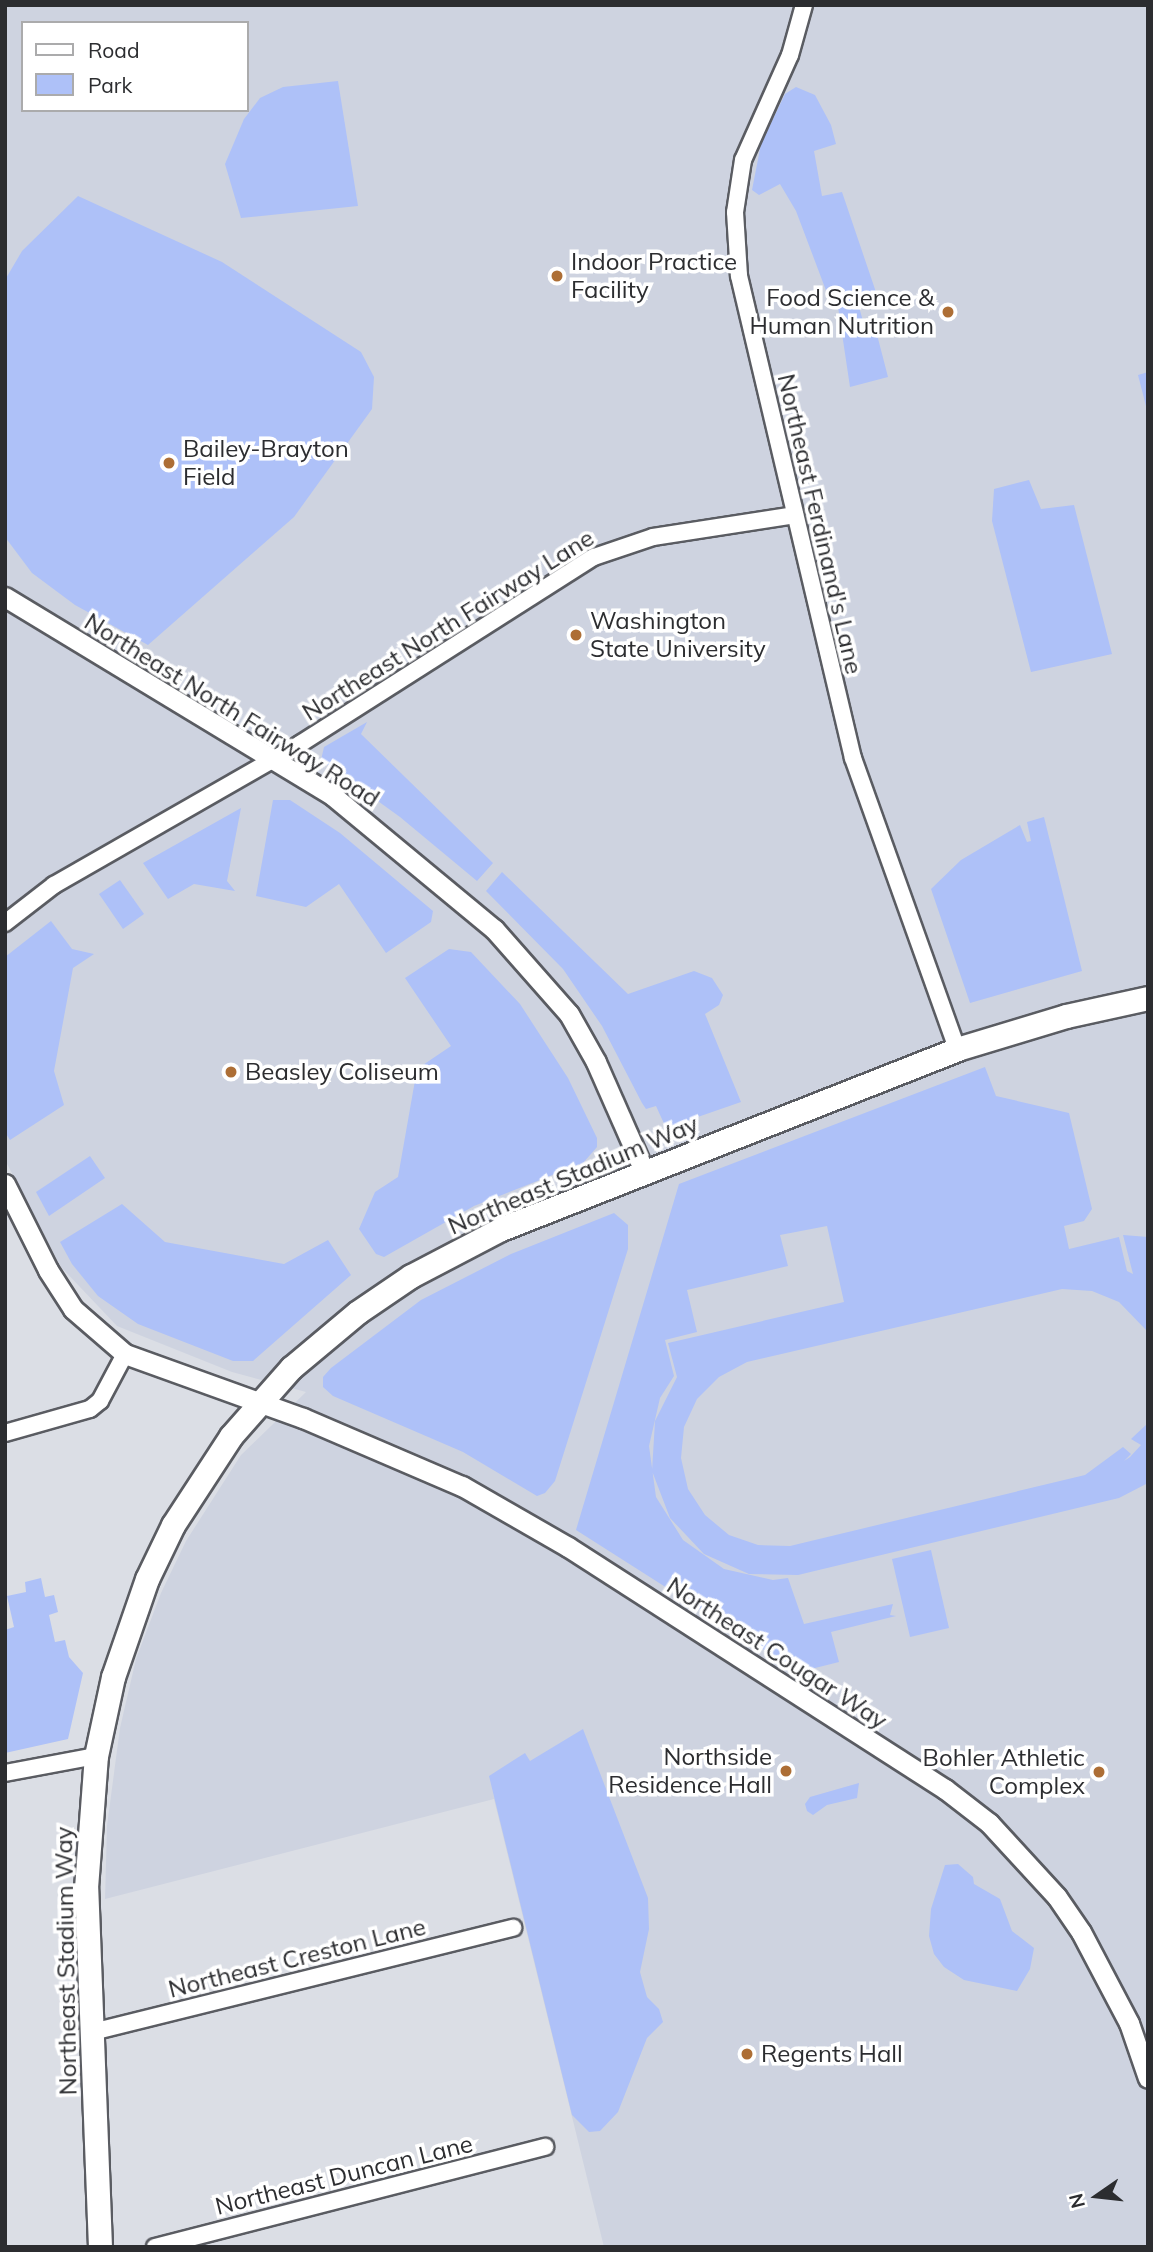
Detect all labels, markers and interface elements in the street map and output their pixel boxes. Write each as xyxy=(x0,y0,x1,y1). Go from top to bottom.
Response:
legend xyxy=(21,21,248,112)
text: Road xyxy=(88,37,139,63)
text: Park xyxy=(88,72,132,98)
place label: Indoor Practice Facility xyxy=(571,248,737,304)
marker: Indoor Practice Facility xyxy=(549,268,565,284)
place label: Food Science & Human Nutrition xyxy=(749,284,934,340)
marker: Food Science & Human Nutrition xyxy=(940,304,956,320)
street label: Northeast Ferdinand's Lane xyxy=(771,371,869,677)
place label: Bailey-Brayton Field xyxy=(183,435,349,491)
marker: Bailey-Brayton Field xyxy=(161,455,177,471)
street label: Northeast North Fairway Lane xyxy=(297,523,599,727)
street label: Northeast North Fairway Road xyxy=(79,607,385,813)
place label: Washington State University xyxy=(590,607,766,663)
marker: Washington State University xyxy=(568,627,584,643)
place label: Beasley Coliseum xyxy=(245,1058,439,1086)
marker: Beasley Coliseum xyxy=(223,1064,239,1080)
street label: Northeast Stadium Way xyxy=(444,1109,702,1241)
street label: Northeast Cougar Way xyxy=(662,1571,892,1735)
place label: Northside Residence Hall xyxy=(608,1743,772,1799)
place label: Bohler Athletic Complex xyxy=(923,1744,1085,1800)
marker: Northside Residence Hall xyxy=(778,1763,794,1779)
marker: Bohler Athletic Complex xyxy=(1091,1764,1107,1780)
street label: Northeast Stadium Way xyxy=(49,1826,83,2096)
street label: Northeast Creston Lane xyxy=(165,1912,429,2004)
place label: Regents Hall xyxy=(761,2040,903,2068)
marker: Regents Hall xyxy=(739,2046,755,2062)
street label: Northeast Duncan Lane xyxy=(212,2129,476,2221)
north arrow xyxy=(1062,2161,1132,2231)
text: N xyxy=(1063,2191,1090,2211)

